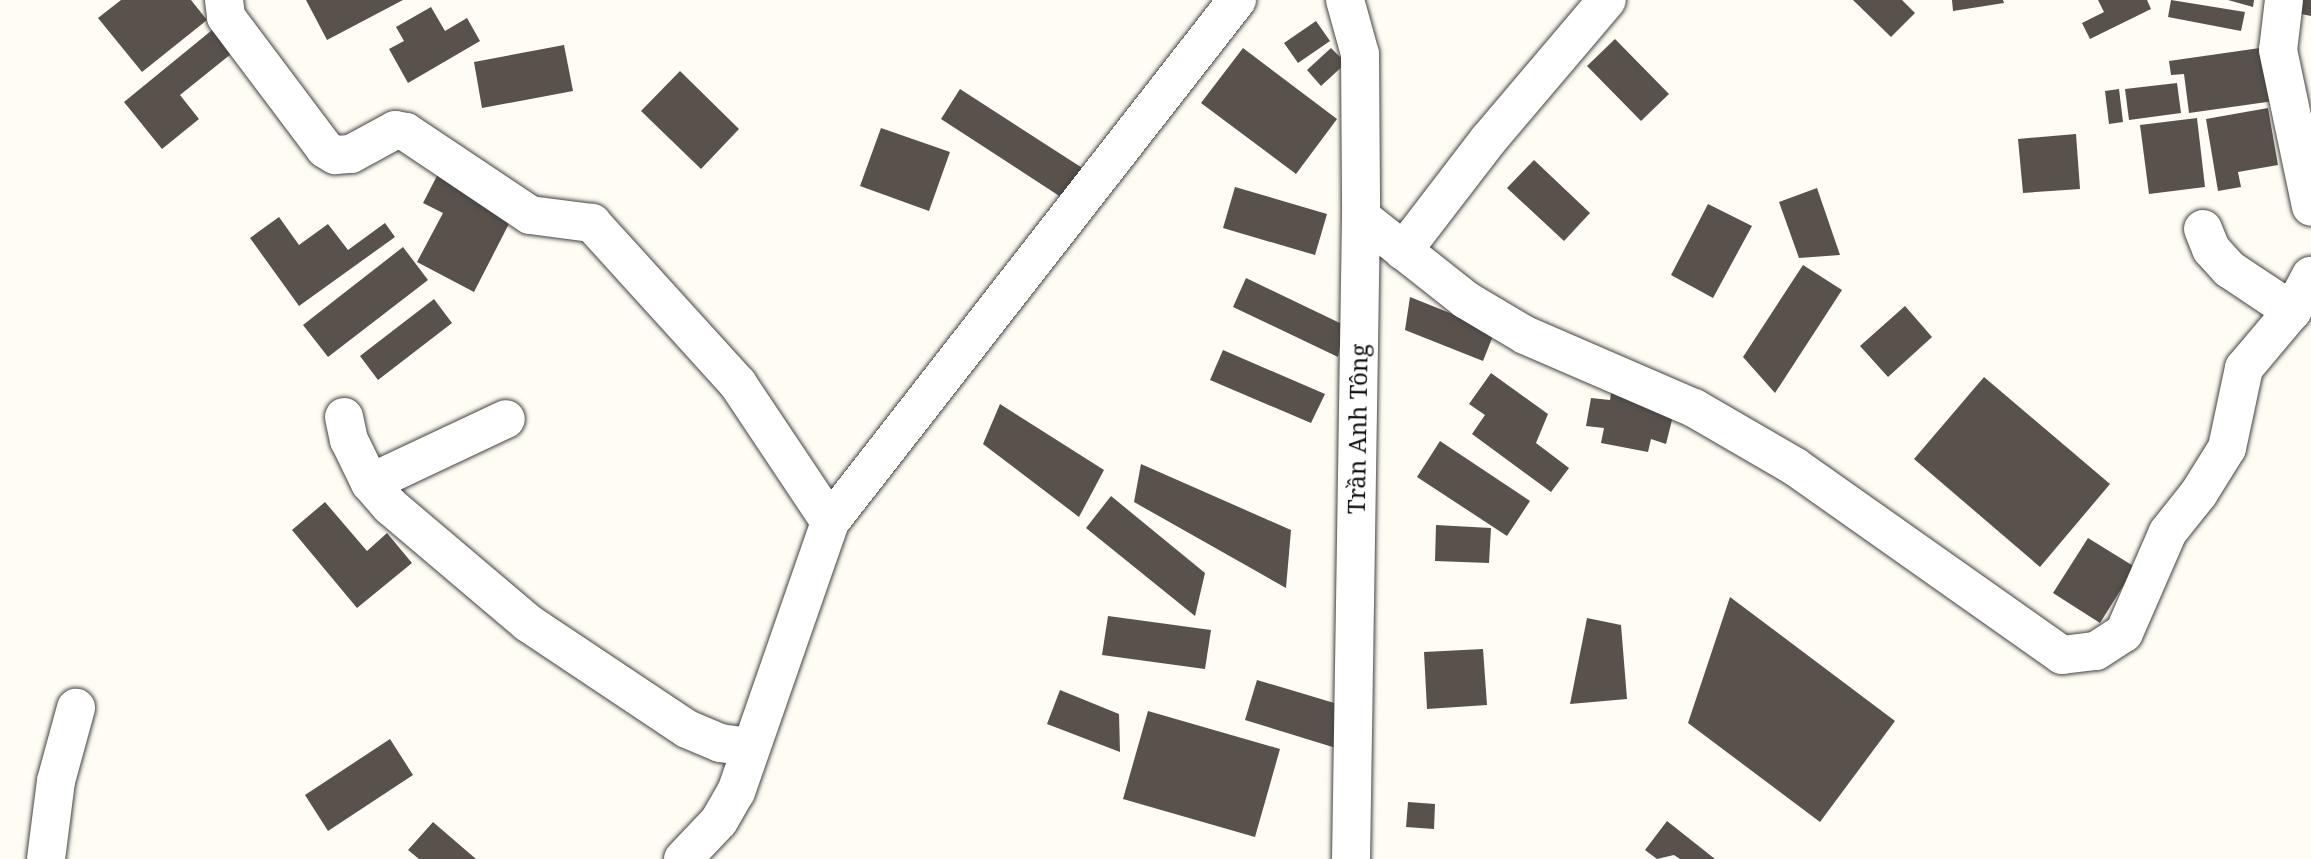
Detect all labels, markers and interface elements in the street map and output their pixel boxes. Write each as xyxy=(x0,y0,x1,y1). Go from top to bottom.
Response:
street label: Trần Anh Tông xyxy=(1341,344,1373,514)

